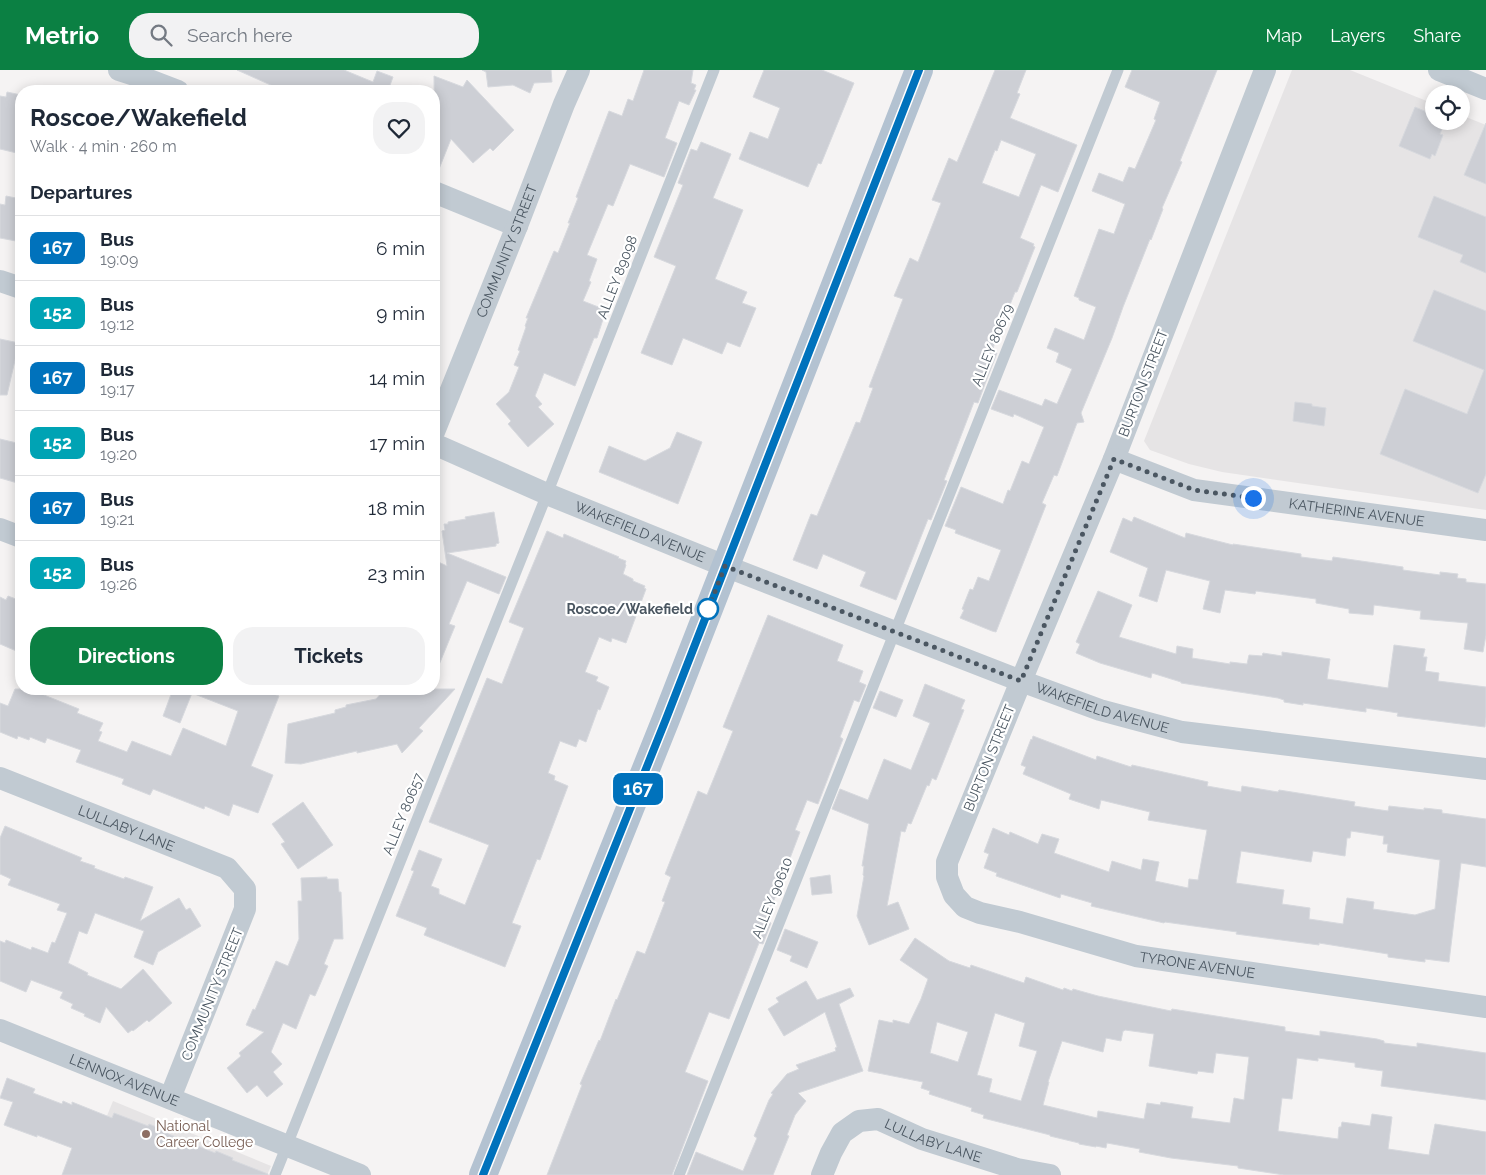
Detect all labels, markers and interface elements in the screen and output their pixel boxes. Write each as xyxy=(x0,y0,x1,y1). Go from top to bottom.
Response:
search box xyxy=(129,13,479,58)
text: Metrio xyxy=(25,21,99,50)
icon: search xyxy=(147,21,175,49)
text: Search here xyxy=(187,24,292,46)
text: Map xyxy=(1266,25,1302,46)
text: Layers xyxy=(1330,25,1385,46)
text: Share xyxy=(1413,25,1461,46)
map controls xyxy=(1425,85,1470,130)
button: locate xyxy=(1425,85,1470,130)
button: heart xyxy=(373,102,425,154)
text: Roscoe/Wakefield xyxy=(30,103,247,132)
text: Walk · 4 min · 260 m xyxy=(30,137,177,156)
text: Departures xyxy=(30,181,132,203)
street label: COMMUNITY STREET xyxy=(473,182,540,320)
text: Bus xyxy=(100,228,134,250)
street label: ALLEY 89098 xyxy=(594,233,640,321)
text: 167 xyxy=(43,237,72,258)
text: 6 min xyxy=(376,237,425,259)
text: 19:09 xyxy=(100,250,138,269)
text: Bus xyxy=(100,293,134,315)
street label: ALLEY 80679 xyxy=(968,301,1016,389)
text: 152 xyxy=(43,302,72,323)
text: 9 min xyxy=(376,302,425,324)
text: 19:12 xyxy=(100,315,134,334)
street label: BURTON STREET xyxy=(1115,327,1171,439)
text: Bus xyxy=(100,358,134,380)
text: 167 xyxy=(43,367,72,388)
text: 14 min xyxy=(369,367,425,389)
text: 19:17 xyxy=(100,380,135,399)
text: Bus xyxy=(100,423,134,445)
text: 152 xyxy=(43,432,72,453)
text: 17 min xyxy=(369,432,425,454)
text: 19:20 xyxy=(100,445,137,464)
your location xyxy=(1241,486,1266,511)
text: Bus xyxy=(100,488,134,510)
street label: KATHERINE AVENUE xyxy=(1288,495,1425,529)
text: 167 xyxy=(43,497,72,518)
text: 18 min xyxy=(368,497,425,519)
street label: WAKEFIELD AVENUE xyxy=(573,498,708,565)
text: 19:21 xyxy=(100,510,134,529)
text: Bus xyxy=(100,553,134,575)
text: 152 xyxy=(43,562,72,583)
text: 23 min xyxy=(367,562,425,584)
text: 19:26 xyxy=(100,575,137,594)
marker: Roscoe/Wakefield xyxy=(697,598,719,620)
place label: Roscoe/Wakefield xyxy=(566,601,693,617)
button: Directions xyxy=(30,627,223,685)
button: Tickets xyxy=(233,627,425,685)
street label: WAKEFIELD AVENUE xyxy=(1034,679,1171,736)
street label: BURTON STREET xyxy=(960,702,1018,814)
street label: ALLEY 80657 xyxy=(379,770,427,857)
line badge: 167 xyxy=(609,773,667,805)
text: 167 xyxy=(623,778,653,799)
street label: LULLABY LANE xyxy=(76,802,177,854)
street label: ALLEY 90610 xyxy=(748,855,796,941)
street label: COMMUNITY STREET xyxy=(178,925,246,1063)
street label: TYRONE AVENUE xyxy=(1138,949,1256,981)
street label: LENNOX AVENUE xyxy=(67,1051,181,1109)
street label: LULLABY LANE xyxy=(882,1115,984,1165)
place label: National Career College xyxy=(156,1118,253,1150)
marker: National Career College xyxy=(140,1128,152,1140)

